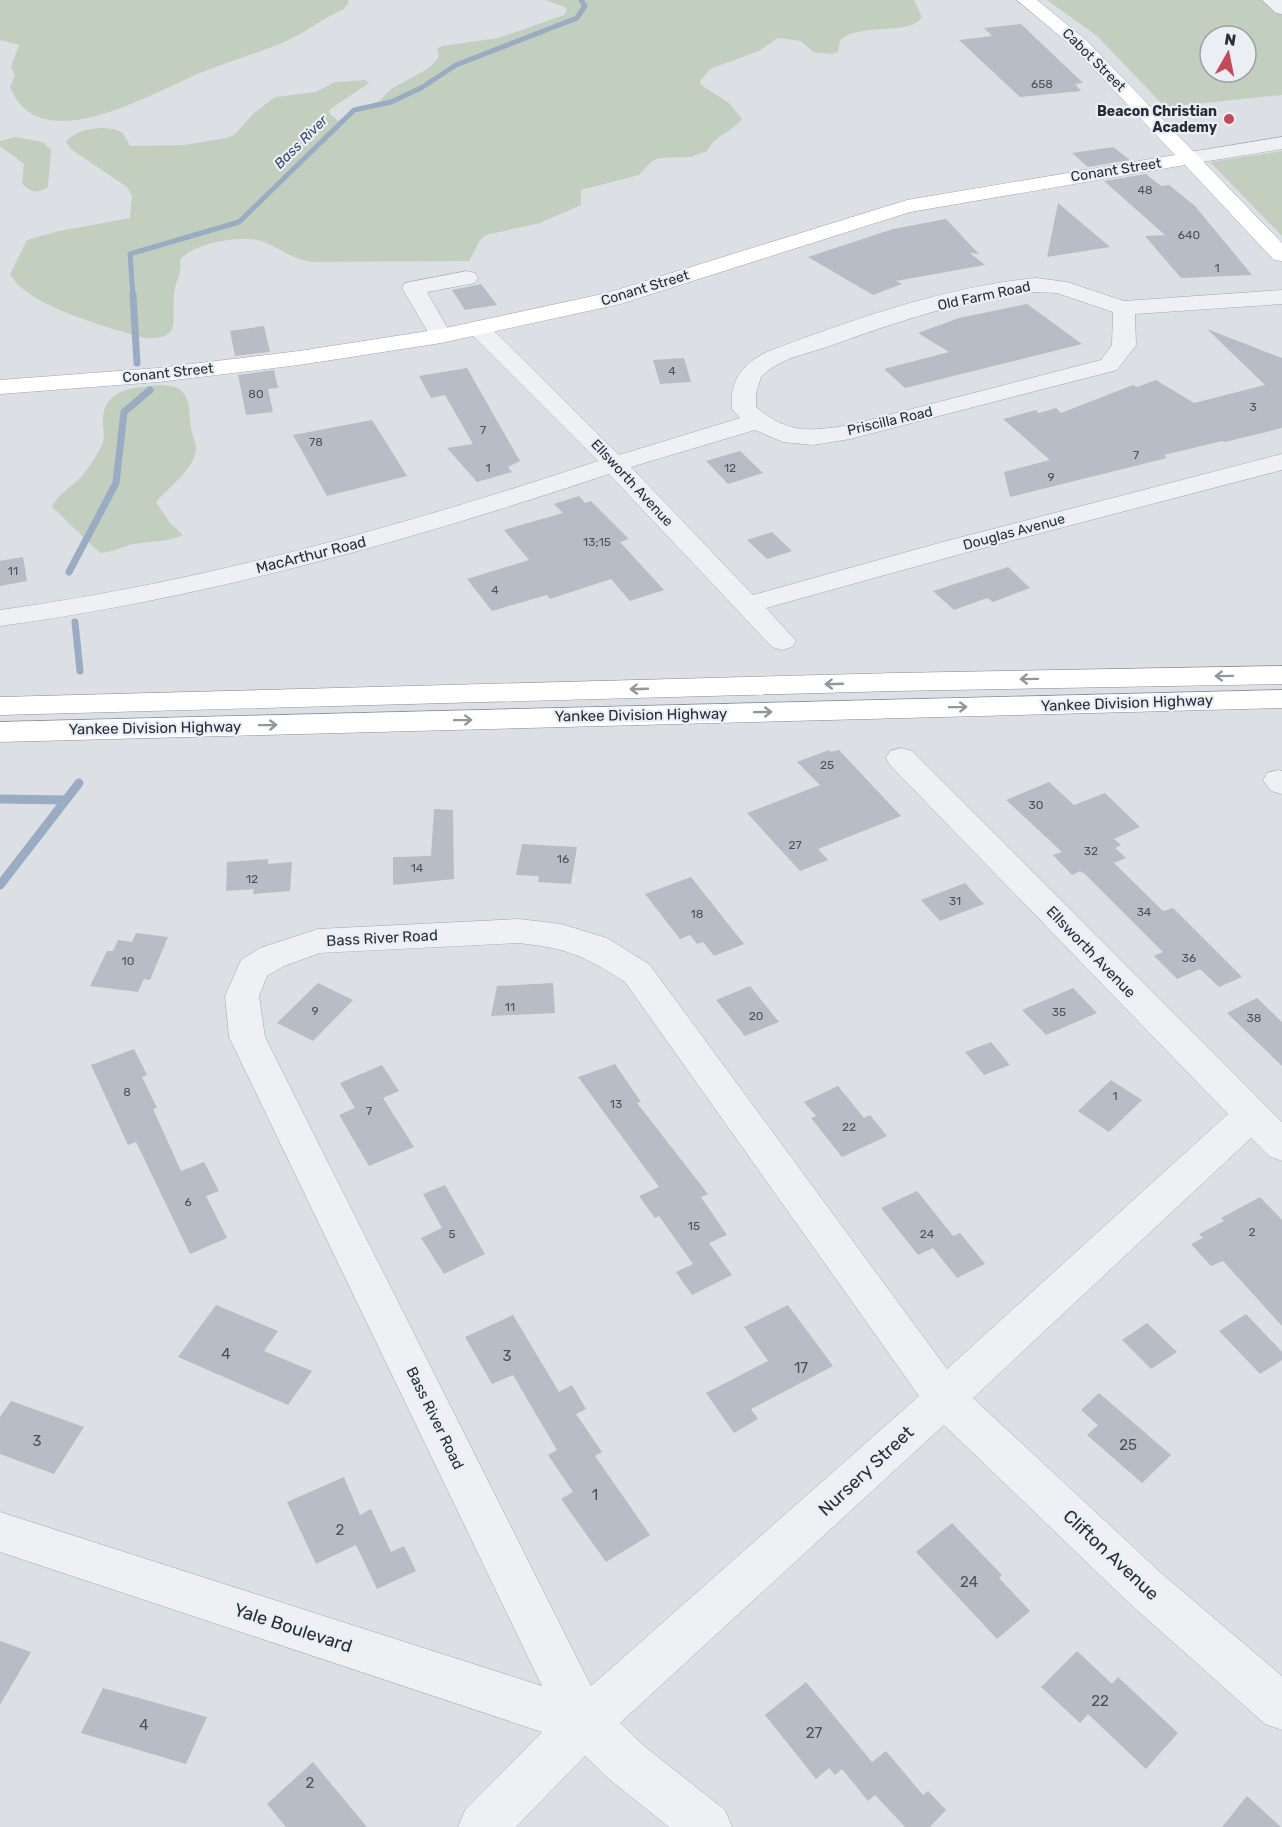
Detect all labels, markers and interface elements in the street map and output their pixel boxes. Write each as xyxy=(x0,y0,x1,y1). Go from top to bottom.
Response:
north arrow xyxy=(1198,24,1258,84)
street label: Cabot Street xyxy=(1059,25,1130,96)
text: N xyxy=(1223,29,1237,50)
house number: 658 xyxy=(1031,77,1053,91)
place label: Beacon Christian Academy xyxy=(1097,103,1218,136)
water label: Bass River xyxy=(271,111,332,172)
marker: Beacon Christian Academy xyxy=(1222,112,1236,126)
street label: Conant Street xyxy=(1070,154,1163,186)
house number: 48 xyxy=(1137,183,1153,197)
house number: 640 xyxy=(1178,228,1200,242)
house number: 1 xyxy=(1214,261,1220,275)
street label: Conant Street xyxy=(599,266,692,309)
street label: Old Farm Road xyxy=(936,278,1032,314)
street label: Conant Street xyxy=(122,360,215,386)
house number: 4 xyxy=(668,364,676,378)
house number: 80 xyxy=(248,387,264,401)
house number: 3 xyxy=(1249,400,1257,414)
street label: Priscilla Road xyxy=(846,403,934,439)
house number: 7 xyxy=(480,423,486,437)
house number: 78 xyxy=(309,435,323,449)
street label: Ellsworth Avenue xyxy=(587,436,677,530)
house number: 7 xyxy=(1133,448,1139,462)
house number: 1 xyxy=(485,461,491,475)
house number: 12 xyxy=(724,461,736,475)
house number: 9 xyxy=(1047,470,1055,484)
street label: Douglas Avenue xyxy=(961,510,1067,554)
street label: MacArthur Road xyxy=(254,533,368,577)
house number: 13;15 xyxy=(583,535,611,549)
house number: 11 xyxy=(8,564,18,578)
house number: 4 xyxy=(491,583,499,597)
one-way arrow xyxy=(1214,670,1234,682)
one-way arrow xyxy=(1019,674,1039,685)
one-way arrow xyxy=(824,678,844,689)
one-way arrow xyxy=(629,683,649,694)
street label: Yankee Division Highway xyxy=(1040,691,1214,715)
one-way arrow xyxy=(948,701,968,713)
street label: Yankee Division Highway xyxy=(555,704,727,726)
one-way arrow xyxy=(753,706,773,718)
one-way arrow xyxy=(453,714,473,725)
street label: Yankee Division Highway xyxy=(69,717,241,739)
one-way arrow xyxy=(258,719,278,730)
house number: 25 xyxy=(820,758,834,772)
house number: 30 xyxy=(1029,798,1043,812)
house number: 27 xyxy=(788,838,802,852)
house number: 32 xyxy=(1084,844,1098,858)
house number: 16 xyxy=(557,852,569,866)
house number: 14 xyxy=(411,861,424,875)
house number: 12 xyxy=(246,872,258,886)
house number: 31 xyxy=(949,894,961,908)
street label: Ellsworth Avenue xyxy=(1043,902,1139,1002)
house number: 34 xyxy=(1137,905,1152,919)
house number: 18 xyxy=(691,907,703,921)
street label: Bass River Road xyxy=(326,926,438,950)
house number: 36 xyxy=(1182,951,1196,965)
house number: 10 xyxy=(122,954,134,968)
house number: 11 xyxy=(505,1000,515,1014)
house number: 9 xyxy=(311,1004,319,1018)
house number: 35 xyxy=(1052,1005,1066,1019)
house number: 20 xyxy=(749,1009,763,1023)
house number: 38 xyxy=(1247,1011,1261,1025)
house number: 8 xyxy=(123,1085,131,1099)
house number: 1 xyxy=(1112,1089,1118,1103)
house number: 13 xyxy=(610,1097,622,1111)
house number: 7 xyxy=(366,1104,372,1118)
house number: 22 xyxy=(842,1120,856,1134)
house number: 6 xyxy=(184,1195,192,1209)
house number: 15 xyxy=(688,1219,700,1233)
house number: 2 xyxy=(1248,1225,1256,1239)
house number: 5 xyxy=(448,1227,456,1241)
house number: 24 xyxy=(920,1227,935,1241)
house number: 4 xyxy=(221,1345,231,1363)
house number: 3 xyxy=(502,1347,512,1365)
house number: 17 xyxy=(794,1359,808,1377)
street label: Bass River Road xyxy=(402,1364,468,1472)
street label: Nursery Street xyxy=(814,1421,918,1521)
house number: 3 xyxy=(32,1432,42,1450)
house number: 25 xyxy=(1119,1436,1137,1454)
house number: 1 xyxy=(592,1486,598,1504)
street label: Clifton Avenue xyxy=(1059,1505,1163,1605)
house number: 2 xyxy=(336,1521,345,1539)
house number: 24 xyxy=(960,1573,978,1591)
street label: Yale Boulevard xyxy=(231,1599,355,1657)
house number: 22 xyxy=(1091,1692,1109,1710)
house number: 4 xyxy=(139,1716,149,1734)
house number: 27 xyxy=(806,1724,823,1742)
house number: 2 xyxy=(306,1774,315,1792)

